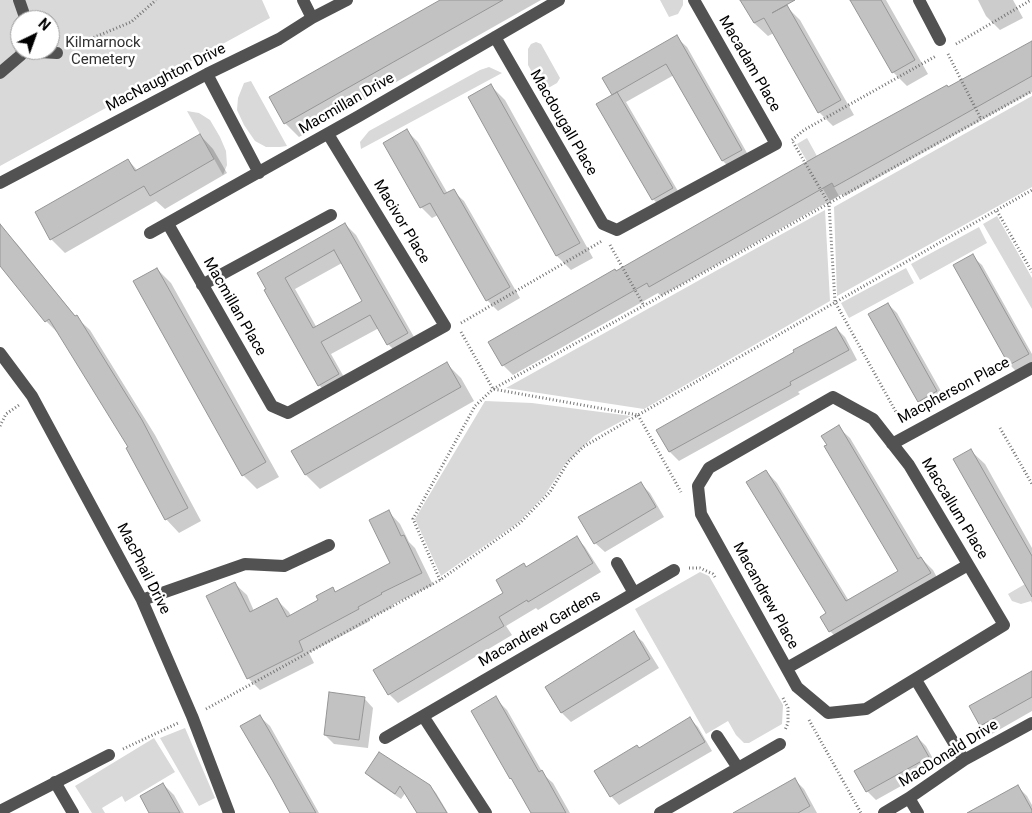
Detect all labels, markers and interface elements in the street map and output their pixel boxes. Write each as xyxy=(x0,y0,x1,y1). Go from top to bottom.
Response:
north arrow xyxy=(10,10,60,60)
street label: Macadam Place xyxy=(714,13,784,115)
text: N xyxy=(35,15,53,34)
park label: Kilmarnock Cemetery xyxy=(65,34,141,69)
street label: MacNaughton Drive xyxy=(103,40,229,116)
street label: Macdougall Place xyxy=(525,67,601,179)
street label: Macmillan Drive xyxy=(296,69,398,139)
street label: Macivor Place xyxy=(369,177,433,267)
street label: Macmillan Place xyxy=(199,255,269,359)
street label: Macpherson Place xyxy=(895,354,1013,428)
street label: Maccallum Place xyxy=(917,455,991,563)
street label: MacPhail Drive xyxy=(112,520,174,618)
street label: Macandrew Place xyxy=(728,540,802,652)
street label: Macandrew Gardens xyxy=(476,587,604,671)
street label: MacDonald Drive xyxy=(896,716,1002,792)

